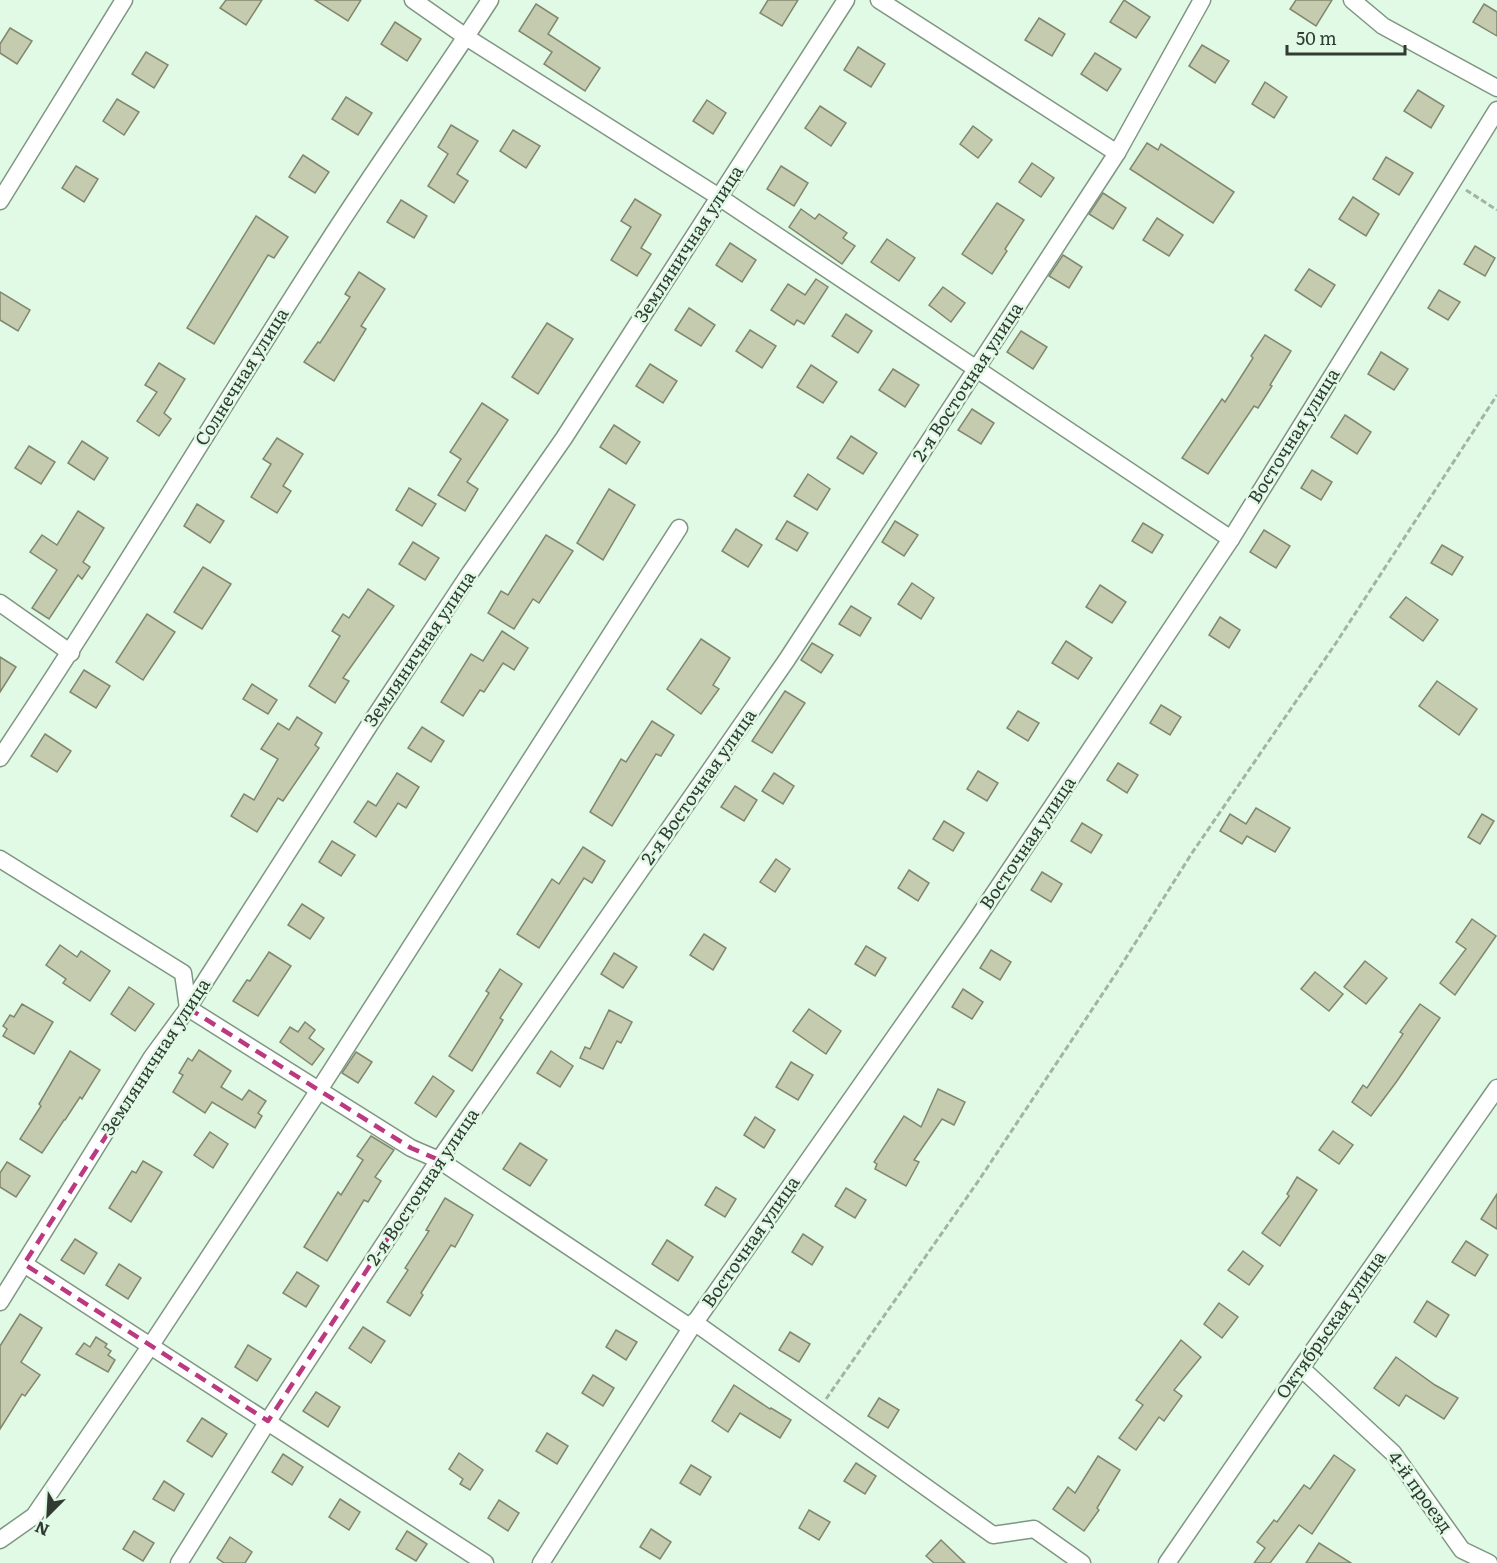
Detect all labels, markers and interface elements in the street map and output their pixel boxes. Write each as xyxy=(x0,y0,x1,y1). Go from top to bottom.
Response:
scale bar xyxy=(1287,18,1406,56)
text: 50 m xyxy=(1296,24,1337,51)
street label: Земляничная улица xyxy=(627,159,749,327)
street label: 2-я Восточная улица xyxy=(905,296,1029,466)
street label: Солнечная улица xyxy=(187,302,294,451)
street label: Восточная улица xyxy=(1240,362,1345,508)
street label: Земляничная улица xyxy=(356,565,481,732)
street label: 2-я Восточная улица xyxy=(634,702,762,870)
street label: Восточная улица xyxy=(972,770,1082,914)
street label: Земляничная улица xyxy=(94,972,216,1140)
street label: 2-я Восточная улица xyxy=(359,1102,485,1270)
street label: Восточная улица xyxy=(694,1170,806,1312)
street label: Октябрьская улица xyxy=(1268,1244,1391,1404)
street label: 4-й проезд xyxy=(1382,1445,1460,1538)
north arrow xyxy=(18,1485,78,1545)
text: N xyxy=(30,1516,53,1543)

